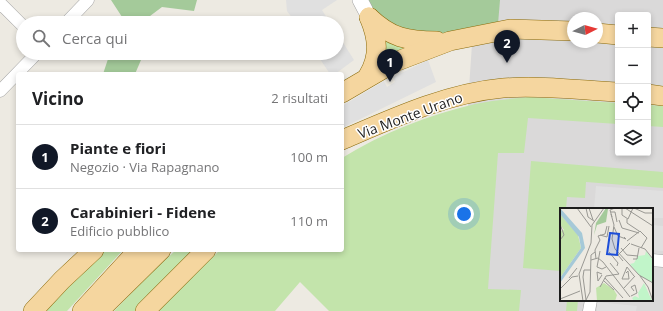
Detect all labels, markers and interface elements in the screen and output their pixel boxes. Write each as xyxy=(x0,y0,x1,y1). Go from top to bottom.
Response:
north arrow xyxy=(567,12,603,48)
map controls xyxy=(615,12,651,156)
button: + xyxy=(615,12,651,48)
search box xyxy=(16,16,344,60)
icon: search xyxy=(30,27,52,49)
text: Cerca qui xyxy=(62,28,128,48)
pin: 2 xyxy=(494,30,520,63)
button: − xyxy=(615,48,651,84)
pin: 1 xyxy=(377,49,403,82)
button: locate xyxy=(615,84,651,120)
text: Vicino xyxy=(32,87,84,110)
street label: Via Monte Urano xyxy=(355,87,465,143)
text: 2 risultati xyxy=(271,89,328,107)
button: layers xyxy=(615,120,651,156)
text: Piante e fiori xyxy=(70,138,166,158)
text: 1 xyxy=(41,148,49,166)
text: 100 m xyxy=(290,148,328,166)
text: Negozio · Via Rapagnano xyxy=(70,158,219,176)
text: Carabinieri - Fidene xyxy=(70,202,216,222)
your location xyxy=(454,204,474,224)
inset map xyxy=(560,208,653,301)
text: 2 xyxy=(41,212,49,230)
text: 110 m xyxy=(290,212,328,230)
text: Edificio pubblico xyxy=(70,222,169,240)

